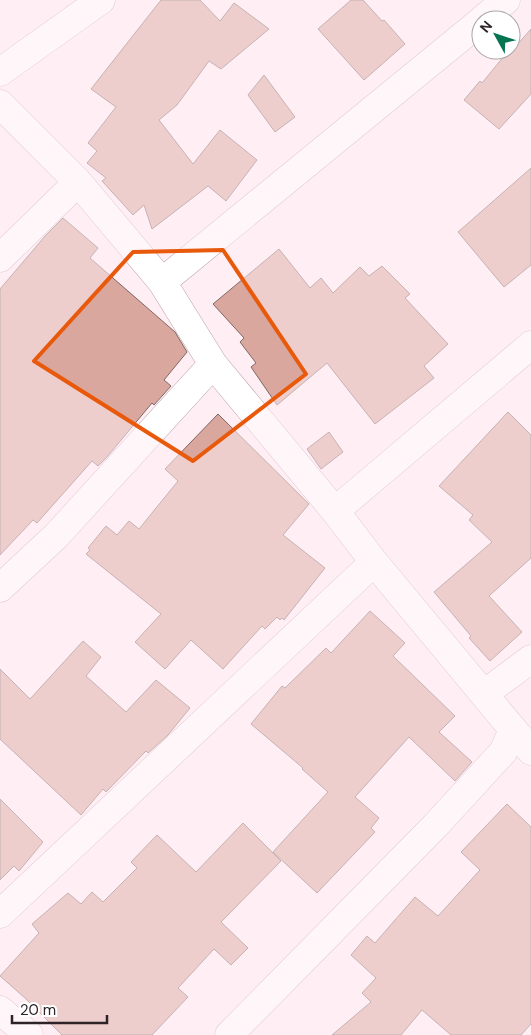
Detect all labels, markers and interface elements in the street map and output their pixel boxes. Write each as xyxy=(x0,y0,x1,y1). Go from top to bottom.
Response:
north arrow xyxy=(471,10,521,60)
text: N xyxy=(476,17,496,36)
scale bar xyxy=(12,992,108,1024)
text: 20 m xyxy=(20,1000,56,1020)

